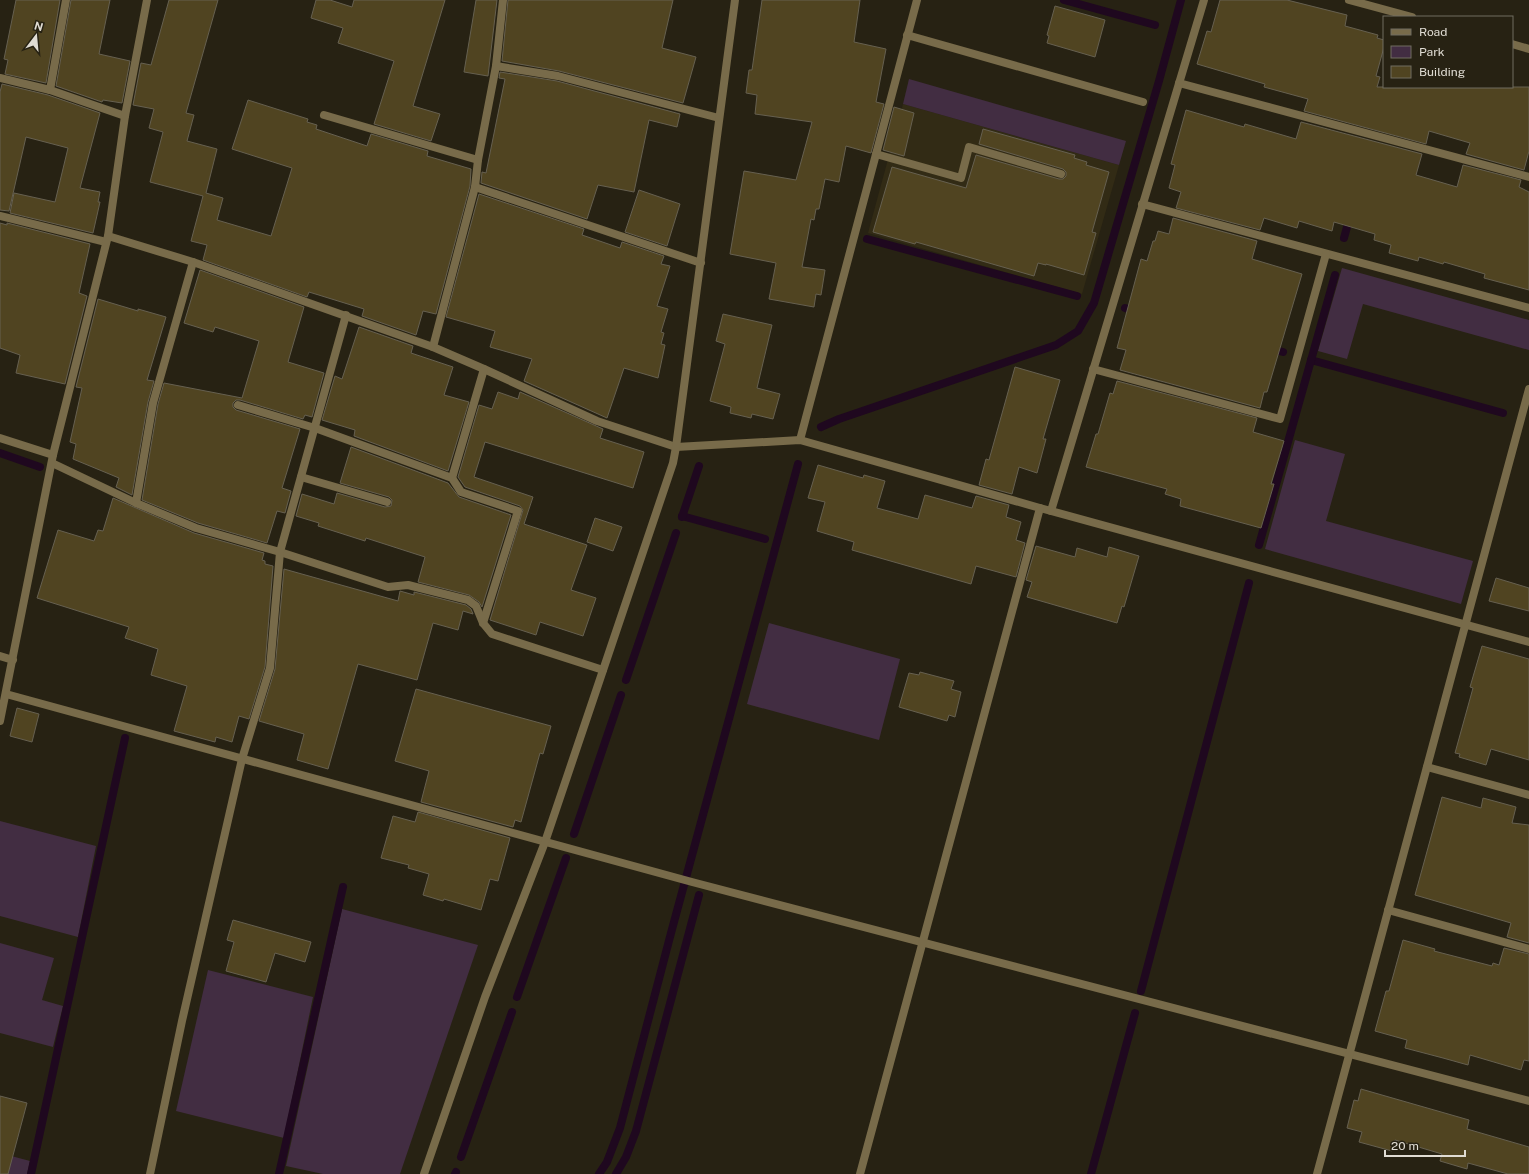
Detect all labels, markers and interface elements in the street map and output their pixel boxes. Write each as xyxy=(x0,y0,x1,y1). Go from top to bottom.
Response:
north arrow xyxy=(16,16,56,56)
legend xyxy=(1383,16,1513,88)
text: N xyxy=(33,19,45,33)
text: Road xyxy=(1419,25,1447,39)
text: Park xyxy=(1419,45,1445,59)
text: Building xyxy=(1419,65,1465,79)
scale bar xyxy=(1385,1132,1465,1158)
text: 20 m xyxy=(1391,1139,1419,1153)

